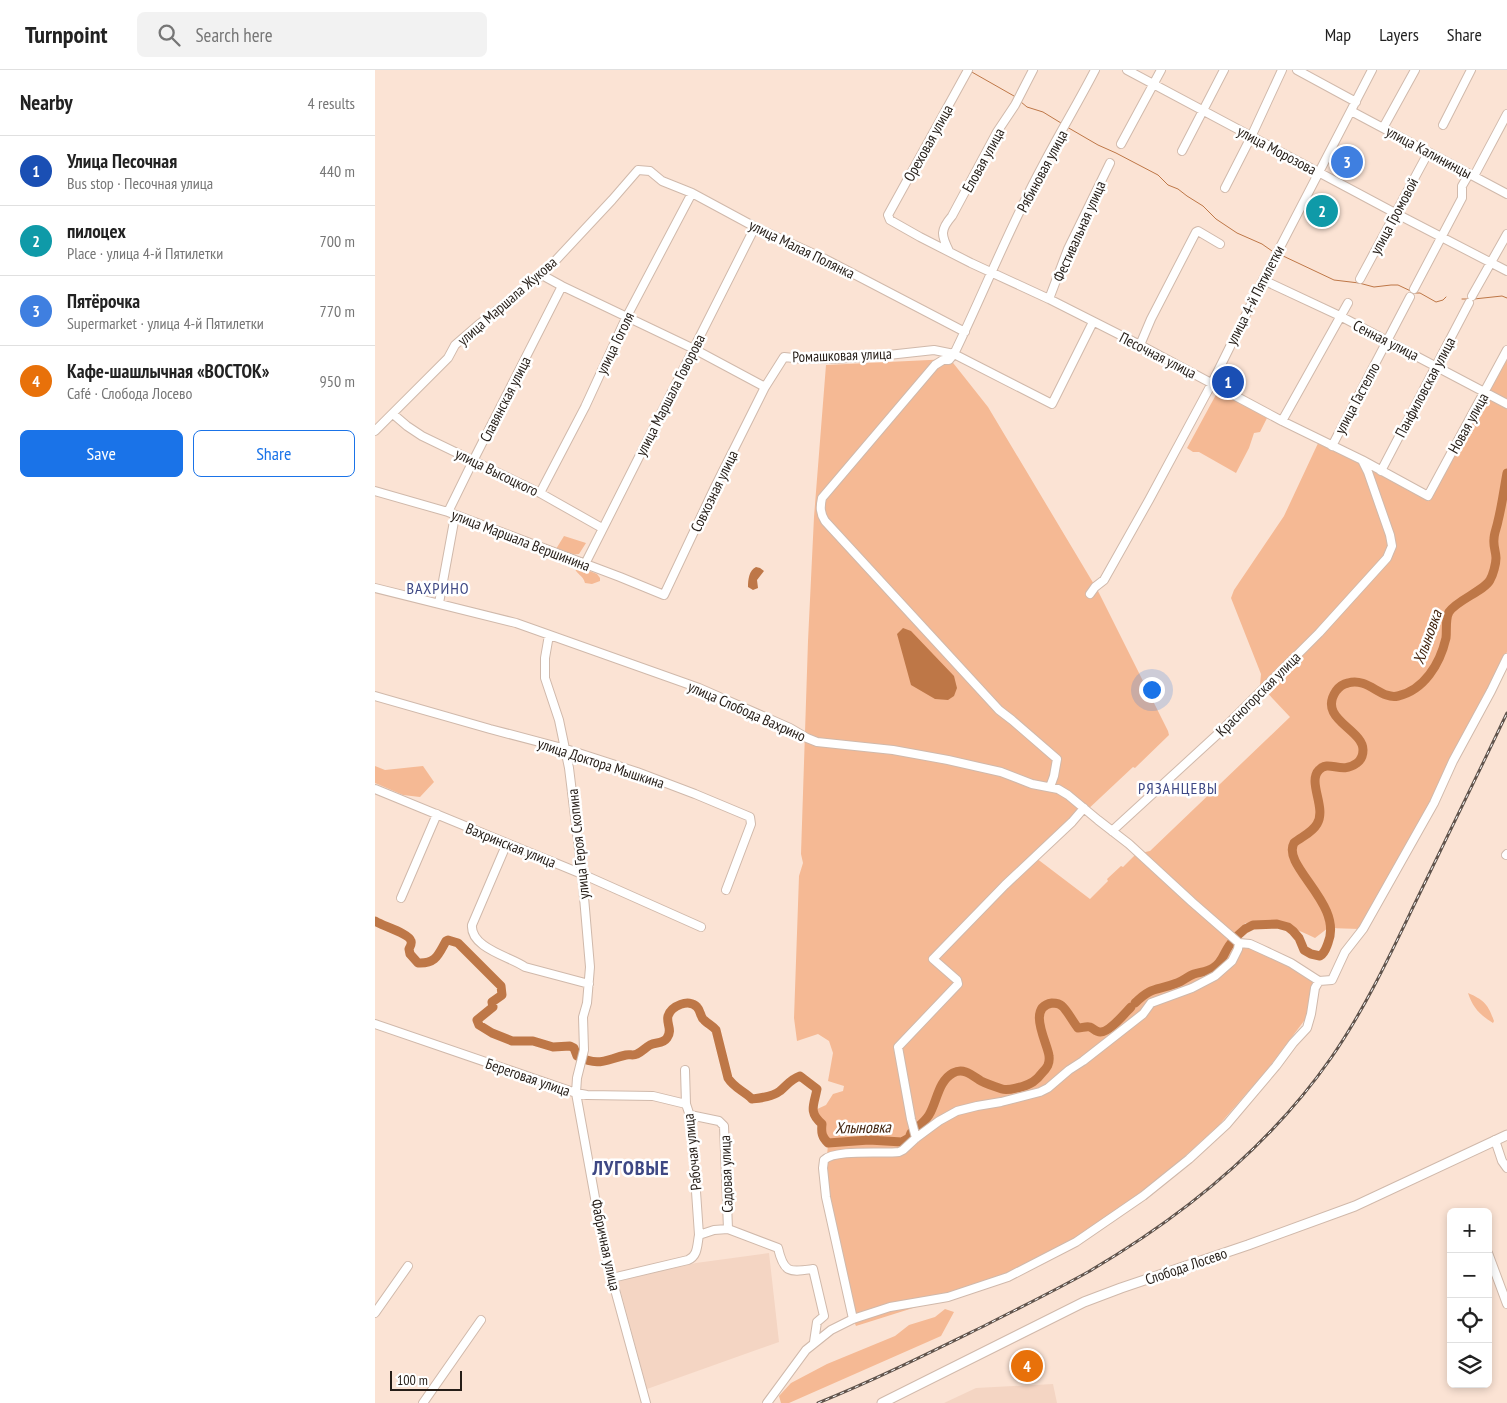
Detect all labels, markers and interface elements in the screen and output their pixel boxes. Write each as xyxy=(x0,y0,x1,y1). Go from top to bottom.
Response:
search box xyxy=(137,12,487,57)
text: Turnpoint xyxy=(25,19,107,50)
icon: search xyxy=(155,21,183,49)
text: Search here xyxy=(195,23,273,47)
text: Map xyxy=(1325,23,1351,46)
text: Layers xyxy=(1379,23,1419,46)
text: Share xyxy=(1447,23,1482,46)
text: Nearby xyxy=(20,89,73,116)
text: 4 results xyxy=(308,93,355,113)
street label: Ореховая улица xyxy=(899,101,957,185)
street label: улица Морозова xyxy=(1234,121,1320,179)
street label: улица Калининцы xyxy=(1383,121,1475,183)
street label: Еловая улица xyxy=(958,124,1008,196)
street label: Рябиновая улица xyxy=(1012,127,1072,215)
pin: 3 xyxy=(1331,143,1363,181)
text: Улица Песочная xyxy=(67,149,177,173)
text: 1 xyxy=(32,161,40,181)
text: 440 m xyxy=(320,161,355,181)
text: Bus stop · Песочная улица xyxy=(67,173,213,193)
street label: улица Громовой xyxy=(1366,174,1422,258)
street label: Фестивальная улица xyxy=(1048,178,1110,284)
pin: 2 xyxy=(1306,192,1338,230)
street label: улица Малая Полянка xyxy=(746,215,858,283)
text: пилоцех xyxy=(67,219,126,243)
text: 2 xyxy=(32,231,40,251)
text: 700 m xyxy=(320,231,355,251)
street label: улица 4-й Пятилетки xyxy=(1222,242,1288,348)
text: Place · улица 4-й Пятилетки xyxy=(67,243,223,263)
street label: улица Маршала Жукова xyxy=(453,253,561,349)
text: Пятёрочка xyxy=(67,289,140,313)
text: 3 xyxy=(32,301,40,321)
text: 770 m xyxy=(320,301,355,321)
street label: улица Гоголя xyxy=(592,309,638,377)
text: Supermarket · улица 4-й Пятилетки xyxy=(67,313,264,333)
street label: Сенная улица xyxy=(1350,315,1422,365)
street label: Песочная улица xyxy=(1116,328,1200,382)
street label: улица Маршала Говорова xyxy=(631,331,709,459)
street label: Панфиловская улица xyxy=(1391,334,1459,440)
street label: Ромашковая улица xyxy=(792,344,892,366)
street label: Славянская улица xyxy=(475,353,535,445)
text: Кафе-шашлычная «ВОСТОК» xyxy=(67,359,269,383)
street label: улица Гастелло xyxy=(1330,359,1384,437)
pin: 1 xyxy=(1212,363,1244,401)
text: 4 xyxy=(32,371,40,391)
text: 950 m xyxy=(320,371,355,391)
text: Café · Слобода Лосево xyxy=(67,383,192,403)
street label: Новая улица xyxy=(1444,389,1492,457)
button: Save xyxy=(20,430,183,477)
button: Share xyxy=(193,430,355,477)
street label: улица Высоцкого xyxy=(452,444,542,500)
street label: Совхозная улица xyxy=(686,447,742,535)
street label: улица Маршала Вершинина xyxy=(449,505,593,575)
district label: ВАХРИНО xyxy=(406,578,470,598)
water label: Хлыновка xyxy=(1408,606,1446,667)
street label: Красногорская улица xyxy=(1212,648,1304,740)
street label: улица Слобода Вахрино xyxy=(685,677,809,745)
your location xyxy=(1139,677,1165,703)
street label: улица Доктора Мышкина xyxy=(535,734,667,792)
district label: РЯЗАНЦЕВЫ xyxy=(1138,778,1218,798)
street label: улица Героя Скопина xyxy=(563,788,593,900)
street label: Вахринская улица xyxy=(463,818,559,872)
street label: Береговая улица xyxy=(483,1054,573,1100)
street label: Рабочая улица xyxy=(679,1113,705,1191)
water label: Хлыновка xyxy=(835,1116,893,1137)
street label: Садовая улица xyxy=(715,1135,737,1213)
district label: ЛУГОВЫЕ xyxy=(592,1155,669,1181)
street label: Фабричная улица xyxy=(587,1197,625,1293)
map controls xyxy=(1447,1208,1492,1388)
button: + xyxy=(1447,1208,1492,1253)
street label: Слобода Лосево xyxy=(1143,1243,1229,1289)
button: − xyxy=(1447,1253,1492,1298)
button: locate xyxy=(1447,1298,1492,1343)
button: layers xyxy=(1447,1343,1492,1388)
pin: 4 xyxy=(1011,1347,1043,1385)
scale bar xyxy=(390,1368,463,1391)
text: 100 m xyxy=(397,1371,428,1389)

